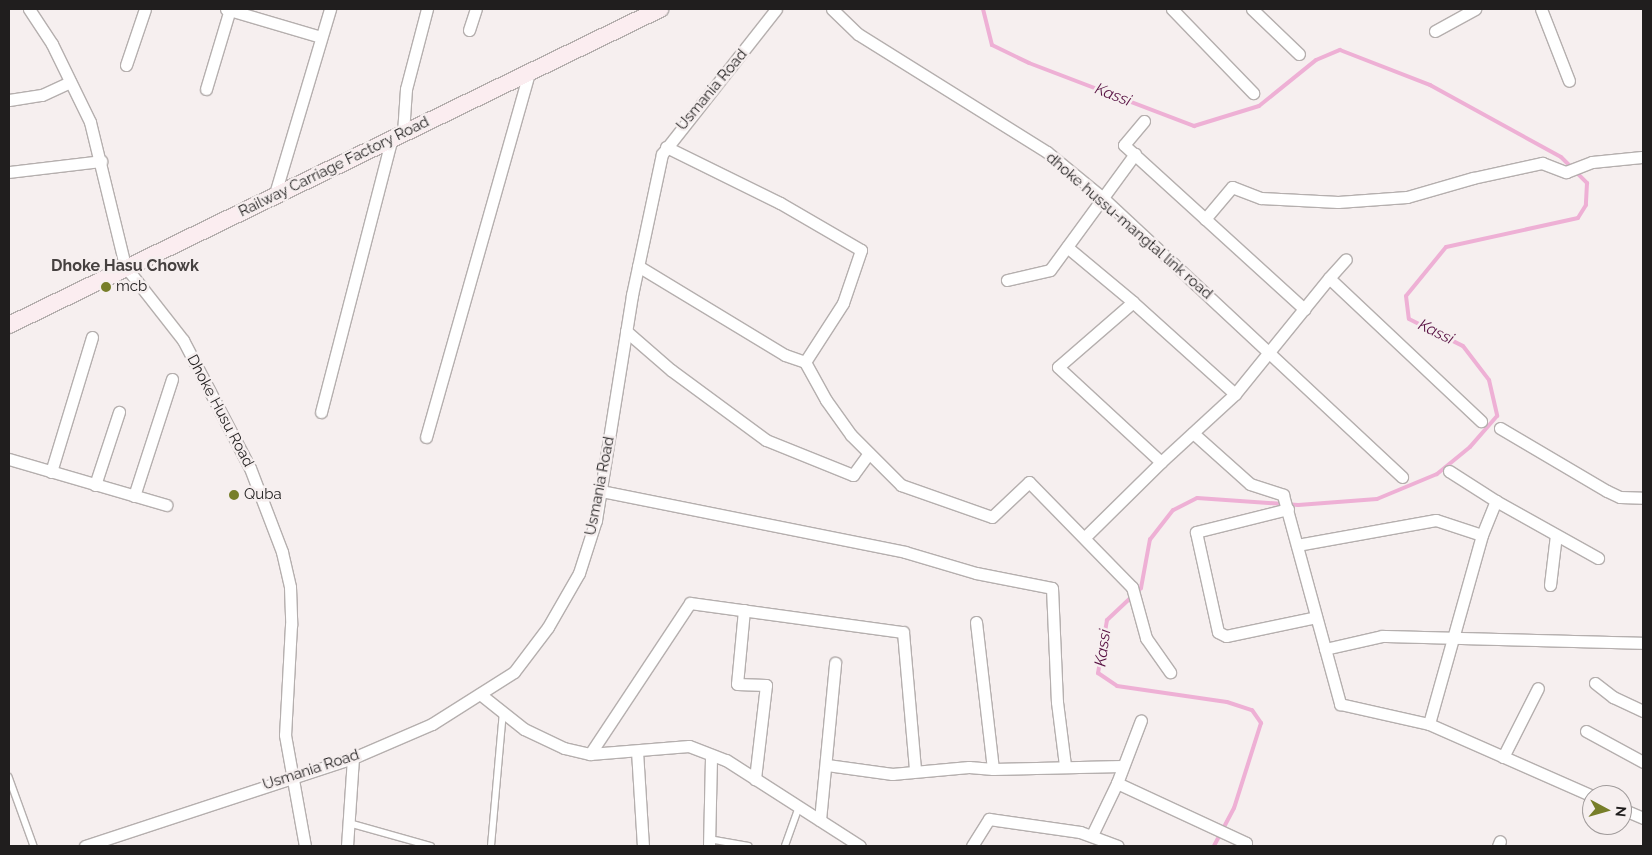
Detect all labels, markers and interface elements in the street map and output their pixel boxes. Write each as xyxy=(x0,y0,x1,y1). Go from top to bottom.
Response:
street label: Usmania Road xyxy=(673,46,751,134)
water label: Kassi xyxy=(1092,79,1134,111)
street label: Railway Carriage Factory Road xyxy=(235,113,433,221)
street label: dhoke hussu-mangtal link road xyxy=(1042,149,1216,303)
district label: Dhoke Hasu Chowk xyxy=(51,256,199,276)
place label: mcb xyxy=(116,278,147,296)
marker: mcb xyxy=(100,281,112,293)
water label: Kassi xyxy=(1415,315,1457,349)
street label: Dhoke Husu Road xyxy=(183,352,257,470)
street label: Usmania Road xyxy=(582,435,618,537)
place label: Quba xyxy=(244,486,282,504)
marker: Quba xyxy=(228,489,240,501)
water label: Kassi xyxy=(1091,628,1115,668)
street label: Usmania Road xyxy=(261,746,361,794)
north arrow xyxy=(1582,785,1632,835)
text: N xyxy=(1612,805,1629,818)

